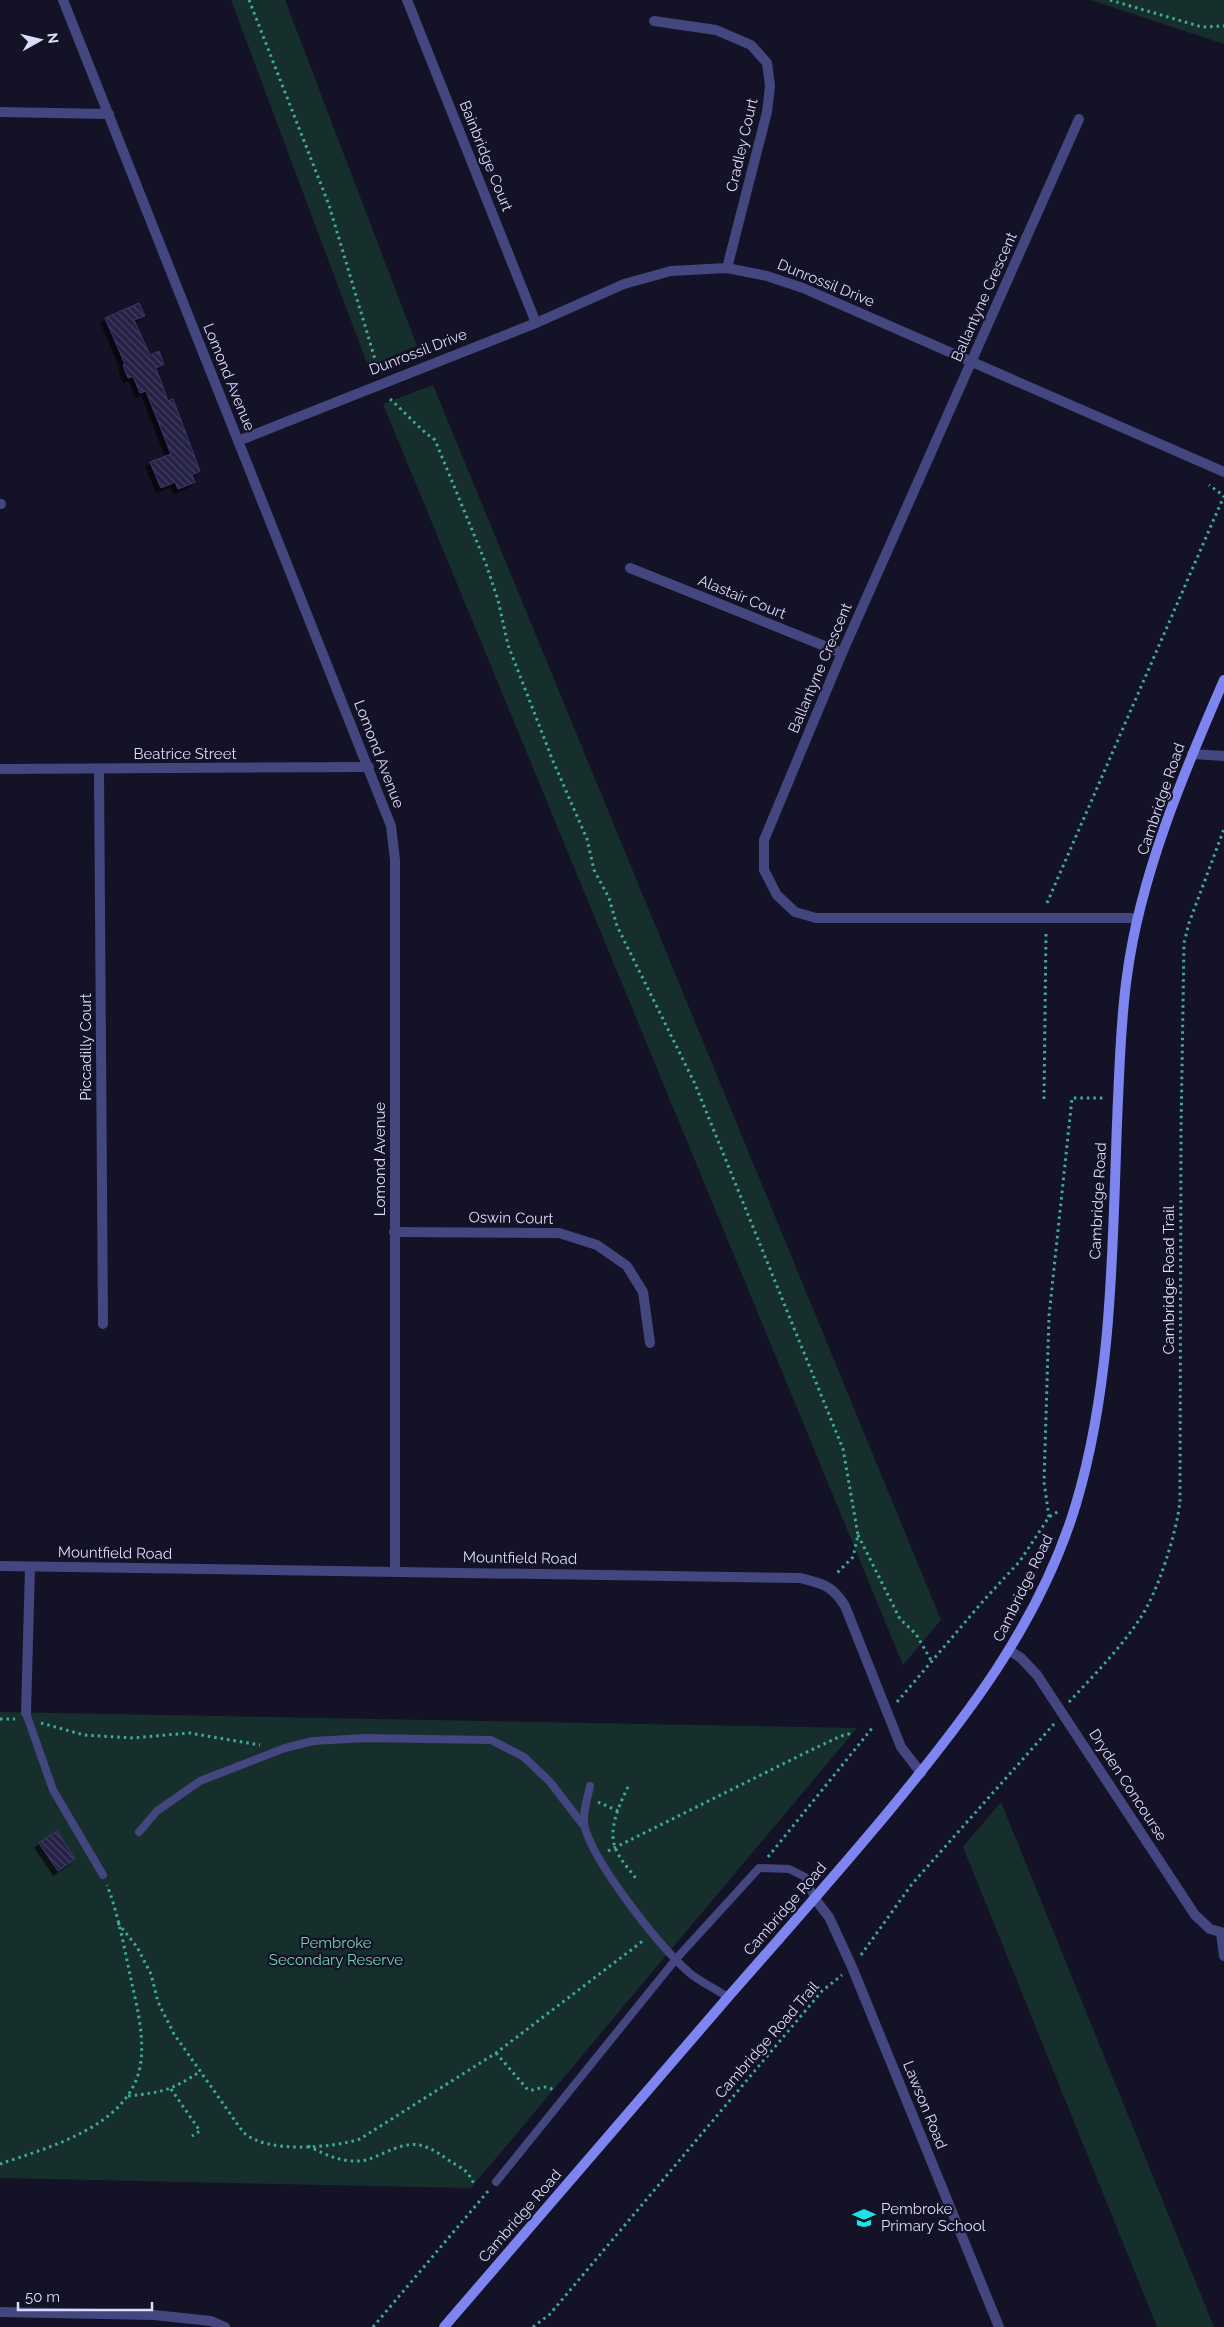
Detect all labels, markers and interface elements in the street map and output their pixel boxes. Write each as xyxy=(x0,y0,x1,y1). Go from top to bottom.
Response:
north arrow xyxy=(15,15,65,65)
text: N xyxy=(44,32,62,45)
street label: Cradley Court xyxy=(722,96,762,194)
street label: Bainbridge Court xyxy=(456,98,516,214)
street label: Ballantyne Crescent xyxy=(947,230,1021,364)
street label: Dunrossil Drive xyxy=(775,255,877,311)
street label: Lomond Avenue xyxy=(199,321,259,434)
street label: Dunrossil Drive xyxy=(367,325,470,379)
street label: Alastair Court xyxy=(695,571,789,623)
street label: Ballantyne Crescent xyxy=(784,600,856,736)
street label: Lomond Avenue xyxy=(350,697,408,811)
street label: Cambridge Road xyxy=(1133,741,1189,857)
street label: Beatrice Street xyxy=(134,745,236,763)
street label: Piccadilly Court xyxy=(77,993,95,1101)
street label: Lomond Avenue xyxy=(371,1102,389,1216)
street label: Cambridge Road xyxy=(1086,1142,1110,1260)
street label: Cambridge Road Trail xyxy=(1160,1204,1178,1355)
street label: Oswin Court xyxy=(468,1208,554,1228)
street label: Cambridge Road xyxy=(989,1531,1057,1645)
street label: Mountfield Road xyxy=(58,1543,172,1563)
street label: Mountfield Road xyxy=(463,1548,577,1568)
street label: Dryden Concourse xyxy=(1085,1726,1171,1845)
street label: Cambridge Road xyxy=(740,1859,830,1959)
park label: Pembroke Secondary Reserve xyxy=(269,1934,403,1969)
street label: Cambridge Road Trail xyxy=(711,1977,823,2102)
street label: Lawson Road xyxy=(899,2058,951,2152)
street label: Cambridge Road xyxy=(475,2166,565,2266)
place label: Pembroke Primary School xyxy=(881,2200,987,2235)
school or university icon: Pembroke Primary School xyxy=(851,2205,877,2231)
scale bar xyxy=(18,2280,151,2312)
text: 50 m xyxy=(25,2288,60,2306)

